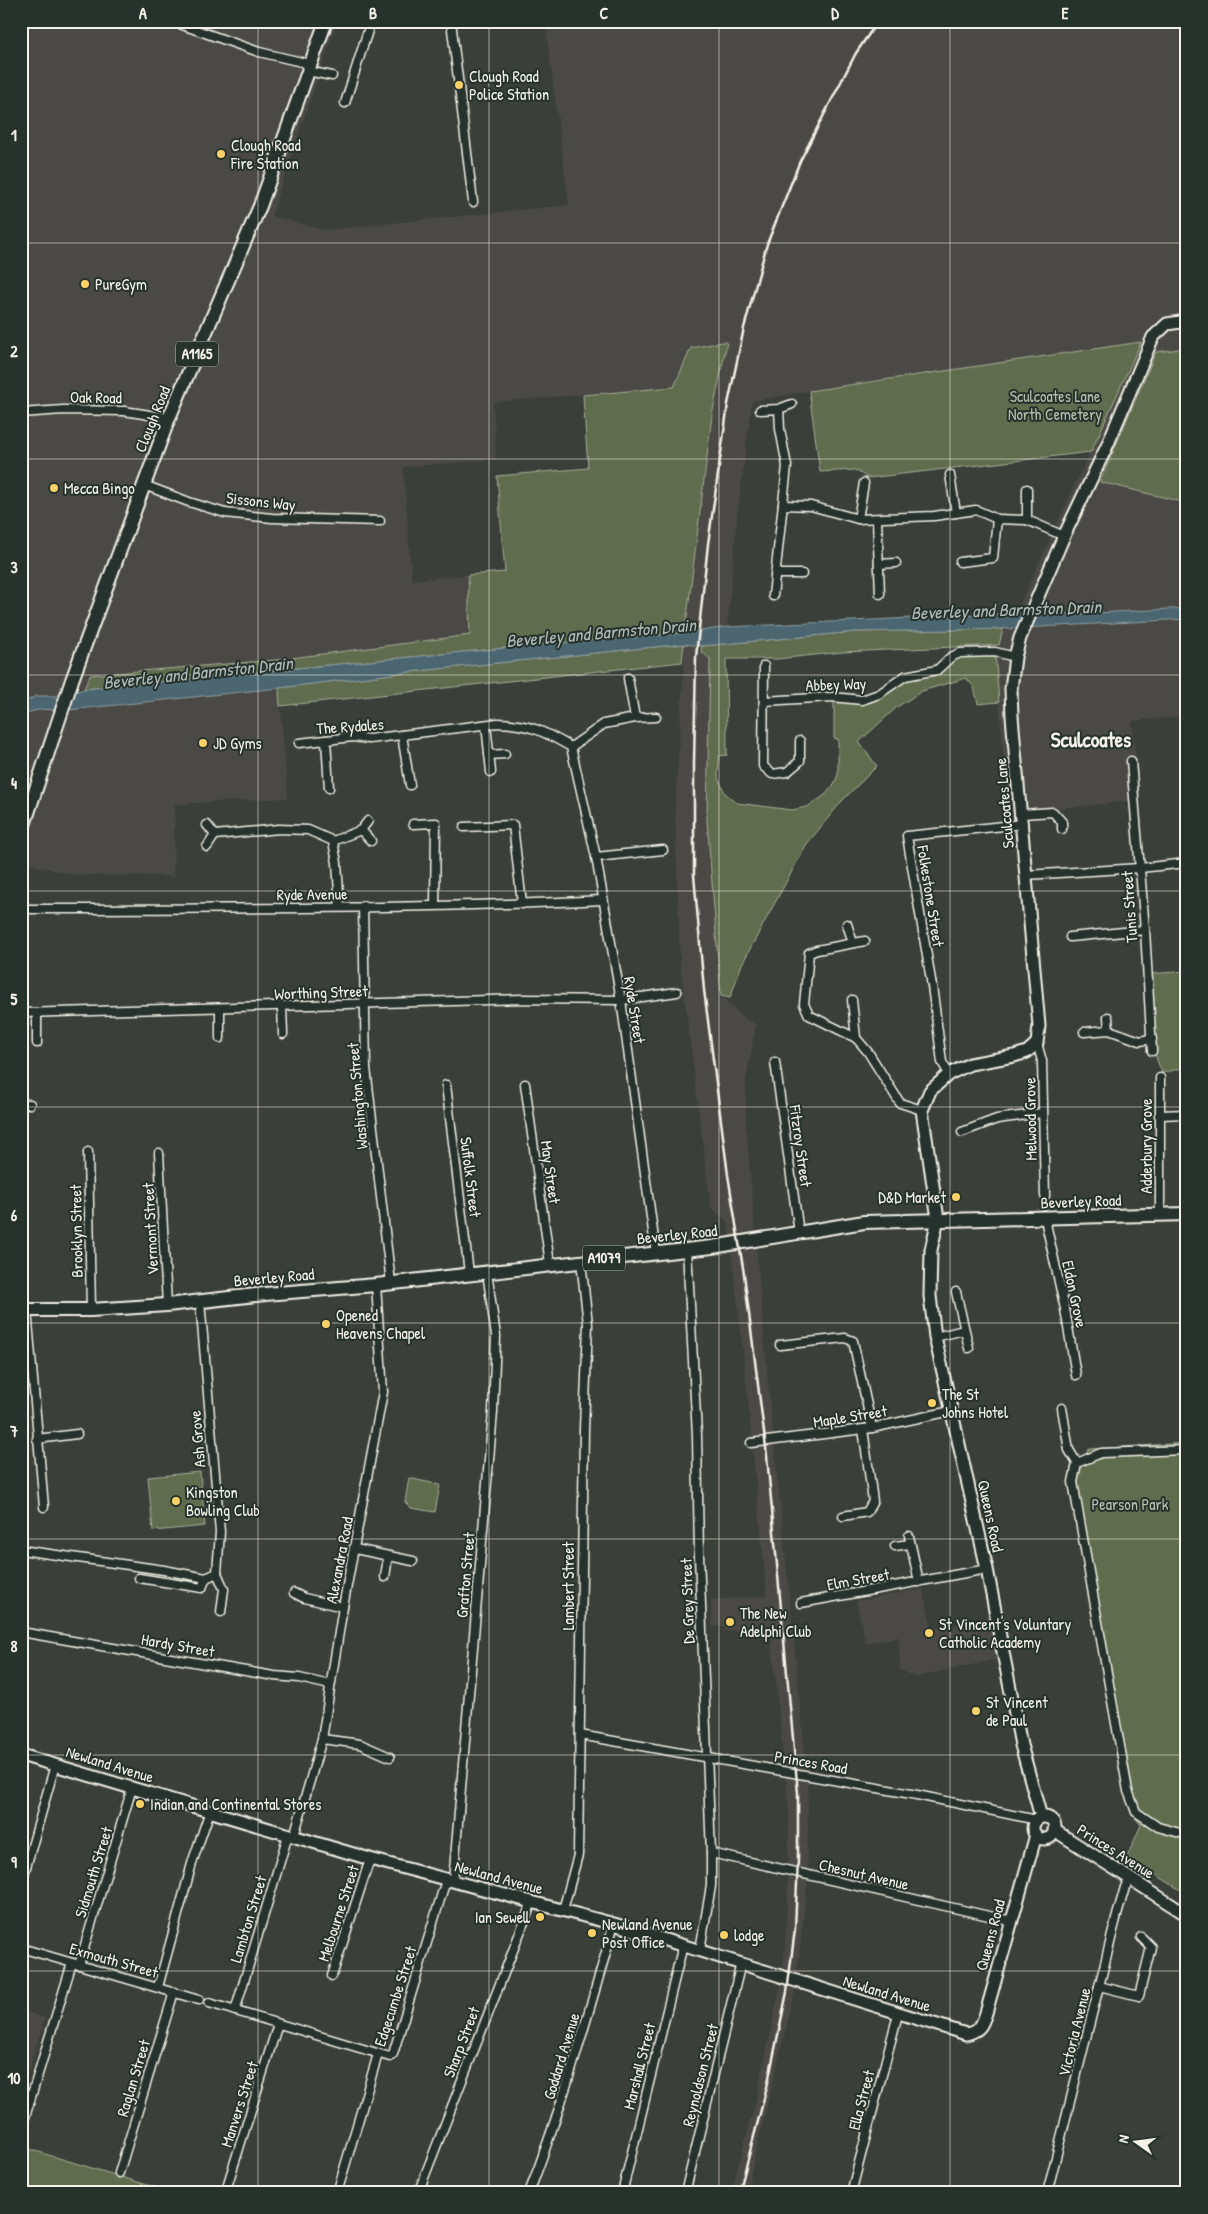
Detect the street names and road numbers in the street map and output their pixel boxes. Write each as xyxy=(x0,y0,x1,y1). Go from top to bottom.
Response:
road number: A1165 xyxy=(176,342,218,366)
street label: Clough Road xyxy=(129,383,175,455)
street label: Oak Road xyxy=(70,386,122,408)
street label: Sissons Way xyxy=(225,486,297,516)
street label: Abbey Way xyxy=(805,672,867,696)
street label: The Rydales xyxy=(316,713,384,739)
street label: Sculcoates Lane xyxy=(989,756,1019,849)
street label: Folkestone Street xyxy=(912,843,950,949)
street label: Tunis Street xyxy=(1115,870,1142,944)
street label: Ryde Avenue xyxy=(276,882,348,906)
street label: Ryde Street xyxy=(619,975,651,1046)
street label: Worthing Street xyxy=(274,979,369,1005)
street label: Washington Street xyxy=(341,1041,373,1150)
street label: Melwood Grove xyxy=(1018,1076,1042,1161)
street label: Adderbury Grove xyxy=(1135,1098,1157,1194)
street label: Fitzroy Street xyxy=(784,1103,818,1189)
street label: Suffolk Street xyxy=(455,1136,487,1219)
street label: May Street xyxy=(536,1139,566,1205)
street label: Vermont Street xyxy=(137,1182,163,1276)
street label: Brooklyn Street xyxy=(64,1184,88,1278)
street label: Beverley Road xyxy=(1040,1189,1122,1213)
street label: Beverley Road xyxy=(636,1219,718,1249)
road number: A1079 xyxy=(583,1246,625,1270)
street label: Eldon Grove xyxy=(1057,1258,1093,1330)
street label: Beverley Road xyxy=(233,1263,315,1291)
street label: Maple Street xyxy=(812,1399,889,1433)
street label: Ash Grove xyxy=(183,1409,210,1469)
street label: Queens Road xyxy=(973,1478,1009,1554)
street label: Alexandra Road xyxy=(320,1515,358,1605)
street label: Grafton Street xyxy=(450,1531,480,1619)
street label: Lambert Street xyxy=(557,1541,579,1630)
street label: De Grey Street xyxy=(674,1557,699,1644)
street label: Elm Street xyxy=(825,1563,891,1595)
street label: Hardy Street xyxy=(140,1628,217,1662)
street label: Newland Avenue xyxy=(63,1740,157,1788)
street label: Princes Road xyxy=(773,1745,849,1779)
street label: Princes Avenue xyxy=(1073,1818,1160,1884)
street label: Sidmouth Street xyxy=(69,1823,117,1920)
street label: Chesnut Avenue xyxy=(817,1853,912,1895)
street label: Newland Avenue xyxy=(452,1855,546,1900)
street label: Melbourne Street xyxy=(312,1861,364,1964)
street label: Lambton Street xyxy=(224,1872,272,1965)
street label: Queens Road xyxy=(970,1897,1010,1973)
street label: Exmouth Street xyxy=(67,1937,161,1983)
street label: Edgecumbe Street xyxy=(368,1943,422,2049)
street label: Newland Avenue xyxy=(840,1969,934,2017)
street label: Victoria Avenue xyxy=(1052,1985,1096,2079)
street label: Sharp Street xyxy=(437,2003,485,2081)
street label: Goddard Avenue xyxy=(537,2009,585,2102)
street label: Marshall Street xyxy=(618,2020,661,2112)
street label: Reynoldson Street xyxy=(677,2021,724,2129)
street label: Raglan Street xyxy=(111,2036,155,2119)
street label: Manvers Street xyxy=(215,2058,263,2150)
street label: Ella Street xyxy=(842,2067,880,2132)

